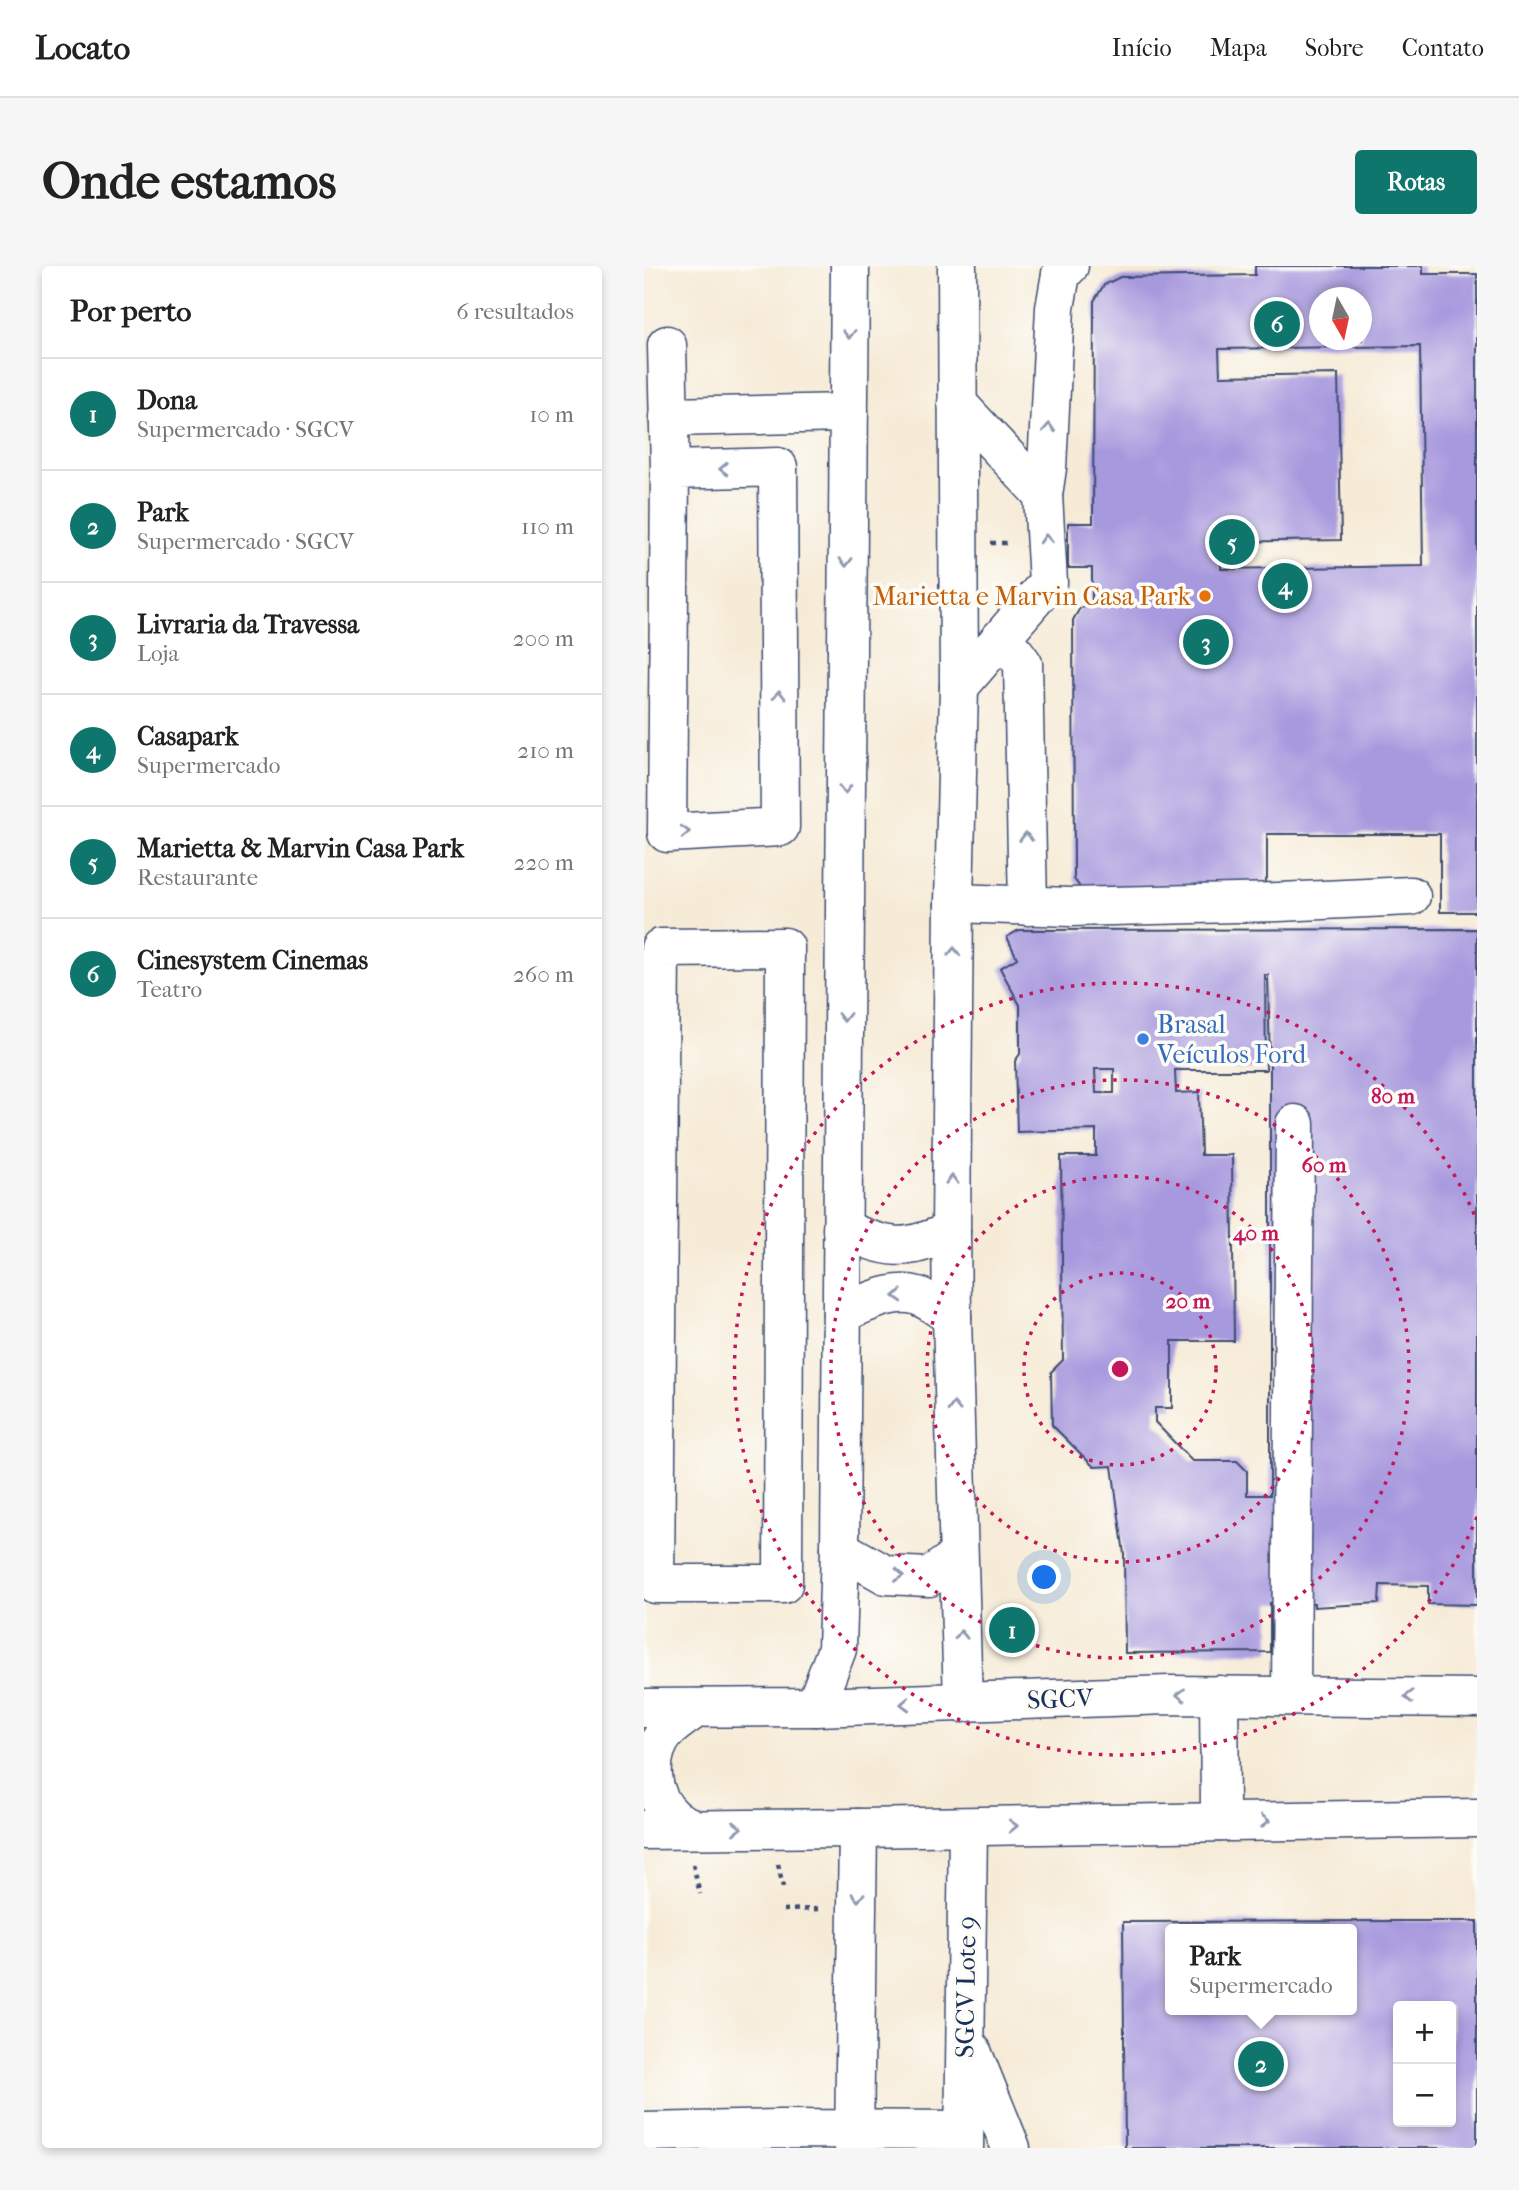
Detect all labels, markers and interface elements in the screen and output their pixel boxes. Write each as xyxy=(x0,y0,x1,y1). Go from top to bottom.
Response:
text: Locato xyxy=(35,29,130,68)
text: Início xyxy=(1112,34,1172,62)
text: Mapa xyxy=(1210,34,1267,62)
text: Sobre xyxy=(1305,34,1364,62)
text: Contato xyxy=(1402,34,1484,62)
button: Rotas xyxy=(1355,150,1477,214)
text: Onde estamos xyxy=(42,153,336,211)
north arrow xyxy=(1309,287,1372,350)
text: Por perto xyxy=(70,294,192,329)
text: 6 resultados xyxy=(456,298,574,325)
pin: 6 xyxy=(1254,298,1300,350)
one-way arrow xyxy=(841,329,857,340)
text: Dona xyxy=(137,385,197,416)
text: 1 xyxy=(89,401,97,428)
text: 10 m xyxy=(529,401,574,428)
text: Supermercado · SGCV xyxy=(137,416,354,443)
one-way arrow xyxy=(1042,422,1057,433)
one-way arrow xyxy=(718,461,729,476)
text: Park xyxy=(137,497,189,528)
text: 2 xyxy=(87,513,99,540)
text: 110 m xyxy=(521,513,574,540)
pin: 5 xyxy=(1209,516,1255,568)
text: Supermercado · SGCV xyxy=(137,528,354,555)
one-way arrow xyxy=(1039,533,1054,544)
one-way arrow xyxy=(838,557,854,567)
pin: 4 xyxy=(1262,560,1308,612)
place label: Marietta e Marvin Casa Park xyxy=(873,581,1192,612)
marker: Marietta e Marvin Casa Park xyxy=(1197,588,1213,604)
text: Livraria da Travessa xyxy=(137,609,359,640)
pin: 3 xyxy=(1183,616,1229,668)
text: 3 xyxy=(88,625,98,652)
text: 200 m xyxy=(513,625,574,652)
text: Loja xyxy=(137,640,179,667)
one-way arrow xyxy=(771,689,787,699)
text: Casapark xyxy=(137,721,239,752)
text: 4 xyxy=(86,737,100,764)
text: 210 m xyxy=(517,737,574,764)
text: Supermercado xyxy=(137,752,281,779)
one-way arrow xyxy=(837,784,853,795)
one-way arrow xyxy=(679,825,690,840)
one-way arrow xyxy=(1019,832,1034,843)
text: Marietta & Marvin Casa Park xyxy=(137,833,464,864)
text: 5 xyxy=(88,849,98,876)
text: 220 m xyxy=(514,849,574,876)
text: Restaurante xyxy=(137,864,258,891)
text: Cinesystem Cinemas xyxy=(137,945,368,976)
one-way arrow xyxy=(946,947,962,957)
text: 6 xyxy=(87,961,99,988)
text: 260 m xyxy=(513,961,574,988)
text: Teatro xyxy=(137,976,202,1003)
place label: Brasal Veículos Ford xyxy=(1156,1009,1307,1070)
one-way arrow xyxy=(836,1011,851,1022)
marker: Brasal Veículos Ford xyxy=(1135,1031,1151,1047)
text: 80 m xyxy=(1371,1084,1416,1108)
text: 60 m xyxy=(1302,1153,1347,1177)
one-way arrow xyxy=(944,1174,960,1185)
text: 40 m xyxy=(1232,1221,1280,1246)
one-way arrow xyxy=(892,1288,903,1303)
text: 20 m xyxy=(1166,1289,1211,1313)
centre of rings xyxy=(1108,1357,1132,1381)
one-way arrow xyxy=(947,1401,962,1412)
your location xyxy=(1027,1560,1061,1594)
one-way arrow xyxy=(894,1568,905,1583)
pin: 1 xyxy=(989,1604,1035,1656)
one-way arrow xyxy=(953,1629,968,1640)
street label: SGCV xyxy=(1026,1682,1095,1716)
one-way arrow xyxy=(1176,1687,1186,1703)
one-way arrow xyxy=(1403,1689,1414,1705)
one-way arrow xyxy=(899,1697,910,1712)
one-way arrow xyxy=(1260,1814,1271,1829)
one-way arrow xyxy=(1008,1818,1019,1834)
one-way arrow xyxy=(732,1820,742,1836)
one-way arrow xyxy=(850,1892,866,1902)
street label: SGCV Lote 9 xyxy=(949,1916,983,2058)
popup xyxy=(1165,1924,1357,2015)
text: Park xyxy=(1189,1941,1241,1972)
text: Supermercado xyxy=(1189,1972,1333,1999)
map controls xyxy=(1393,2001,1456,2127)
button: + xyxy=(1393,2001,1456,2064)
pin: 2 xyxy=(1238,2038,1284,2090)
button: − xyxy=(1393,2064,1456,2127)

